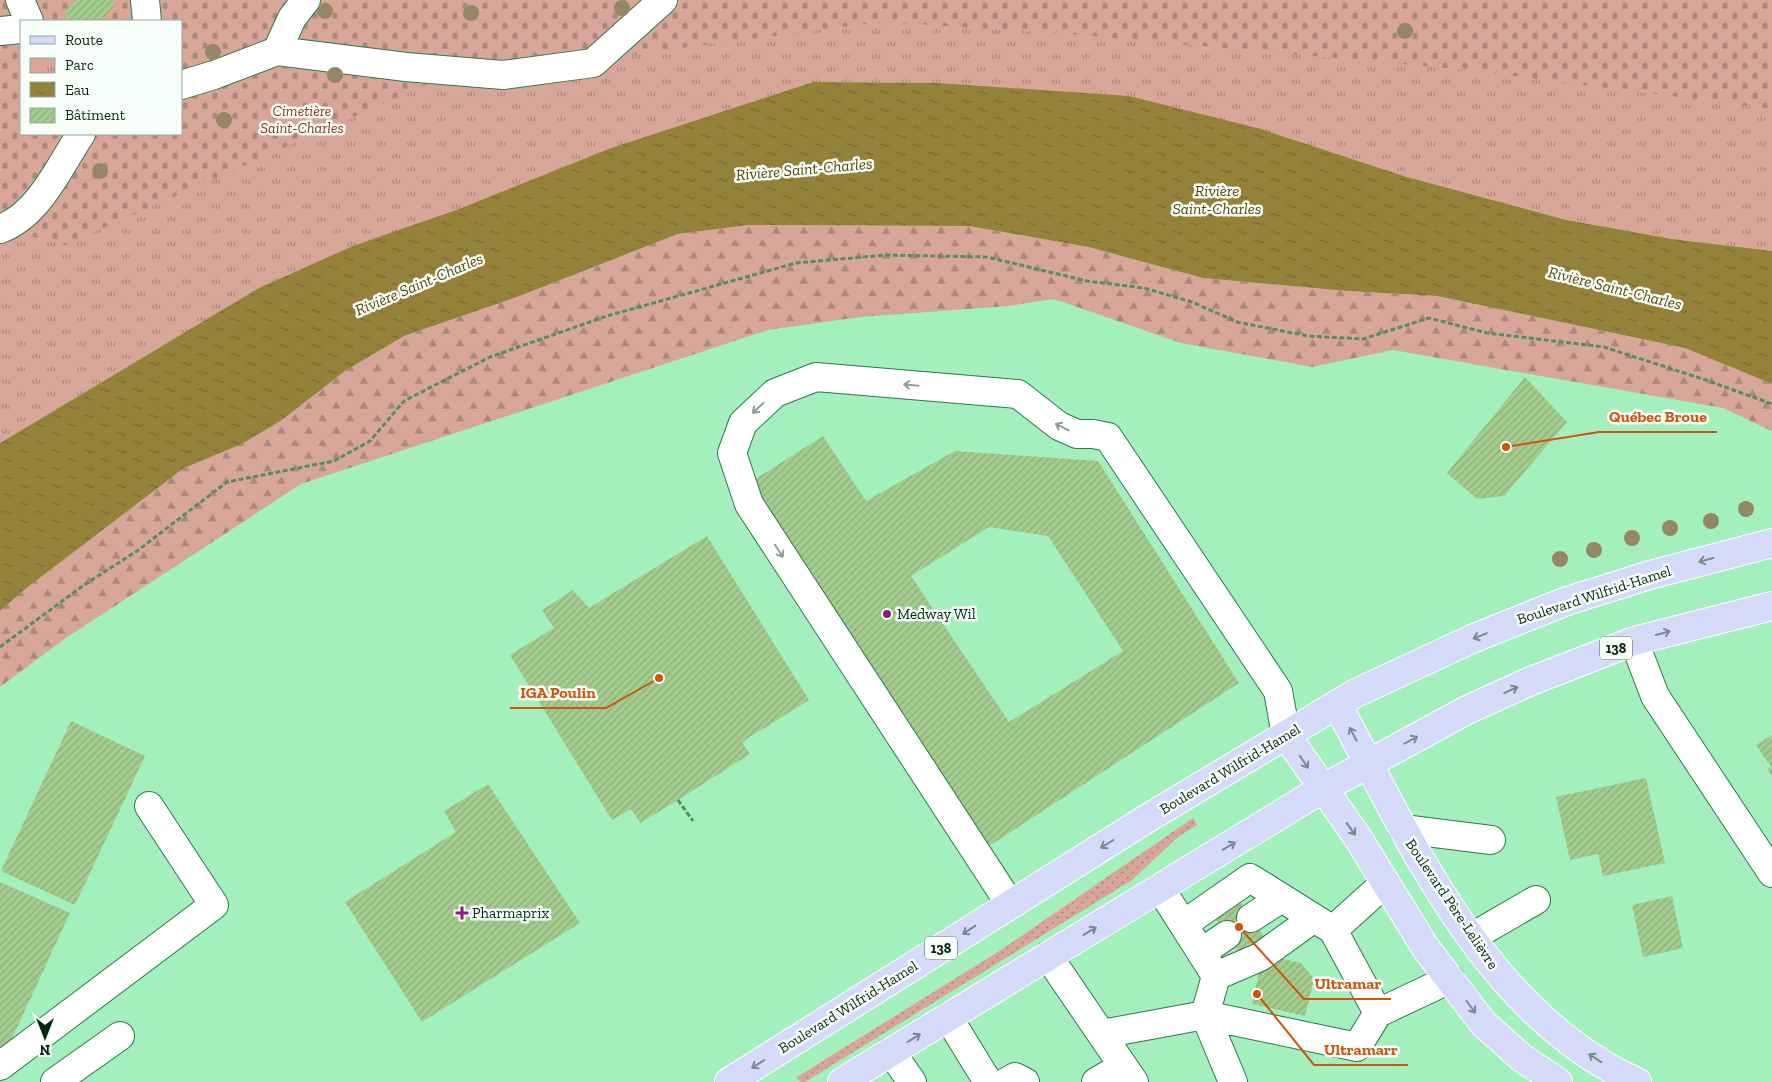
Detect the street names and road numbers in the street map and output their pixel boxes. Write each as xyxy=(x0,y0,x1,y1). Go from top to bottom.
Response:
street label: Boulevard Wilfrid-Hamel xyxy=(1515,562,1673,628)
road number: 138 xyxy=(1600,636,1632,660)
street label: Boulevard Wilfrid-Hamel xyxy=(1156,720,1304,818)
street label: Boulevard Père-Lelièvre xyxy=(1402,835,1502,973)
road number: 138 xyxy=(925,936,957,960)
street label: Boulevard Wilfrid-Hamel xyxy=(775,957,921,1057)

